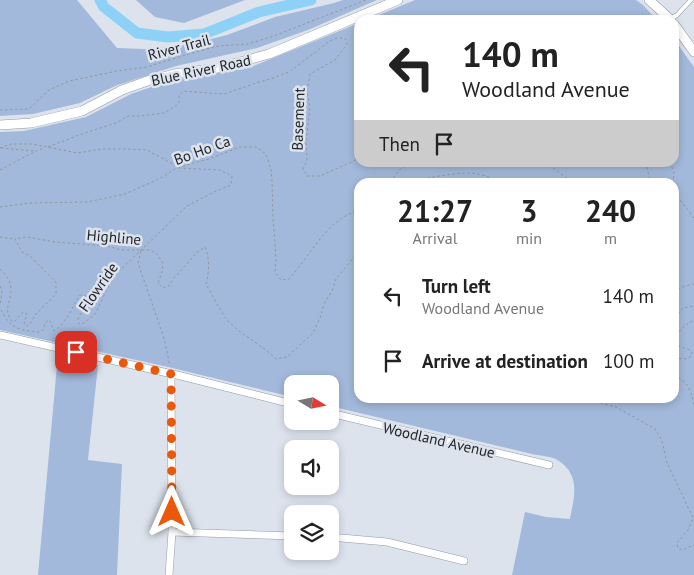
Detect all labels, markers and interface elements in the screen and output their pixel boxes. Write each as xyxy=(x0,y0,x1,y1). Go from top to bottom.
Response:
street label: River Trail xyxy=(146,29,213,64)
text: 140 m xyxy=(462,31,559,77)
icon: left xyxy=(379,35,444,100)
street label: Blue River Road xyxy=(149,50,253,90)
text: Woodland Avenue xyxy=(462,75,630,103)
street label: Basement xyxy=(287,87,309,151)
icon: arrive xyxy=(430,130,458,158)
street label: Bo Ho Ca xyxy=(171,131,233,169)
text: Then xyxy=(379,132,420,156)
text: 21:27 xyxy=(397,191,473,230)
text: 3 xyxy=(521,191,538,230)
text: 240 xyxy=(585,191,636,230)
street label: Highline xyxy=(86,225,142,249)
text: Arrival xyxy=(413,228,457,248)
text: min xyxy=(516,228,542,248)
text: m xyxy=(604,228,617,248)
street label: Flowride xyxy=(74,259,122,315)
text: Turn left xyxy=(422,274,491,298)
icon: left xyxy=(379,282,407,310)
text: 140 m xyxy=(602,284,654,308)
text: Woodland Avenue xyxy=(422,298,544,318)
pin xyxy=(55,331,97,373)
icon: arrive xyxy=(62,338,90,366)
icon: arrive xyxy=(379,347,407,375)
text: Arrive at destination xyxy=(422,349,588,373)
text: 100 m xyxy=(603,349,655,373)
north arrow xyxy=(284,375,339,430)
map controls xyxy=(284,375,339,560)
street label: Woodland Avenue xyxy=(381,418,497,462)
button: sound xyxy=(284,440,339,495)
position arrow xyxy=(145,485,197,537)
button: layers xyxy=(284,505,339,560)

